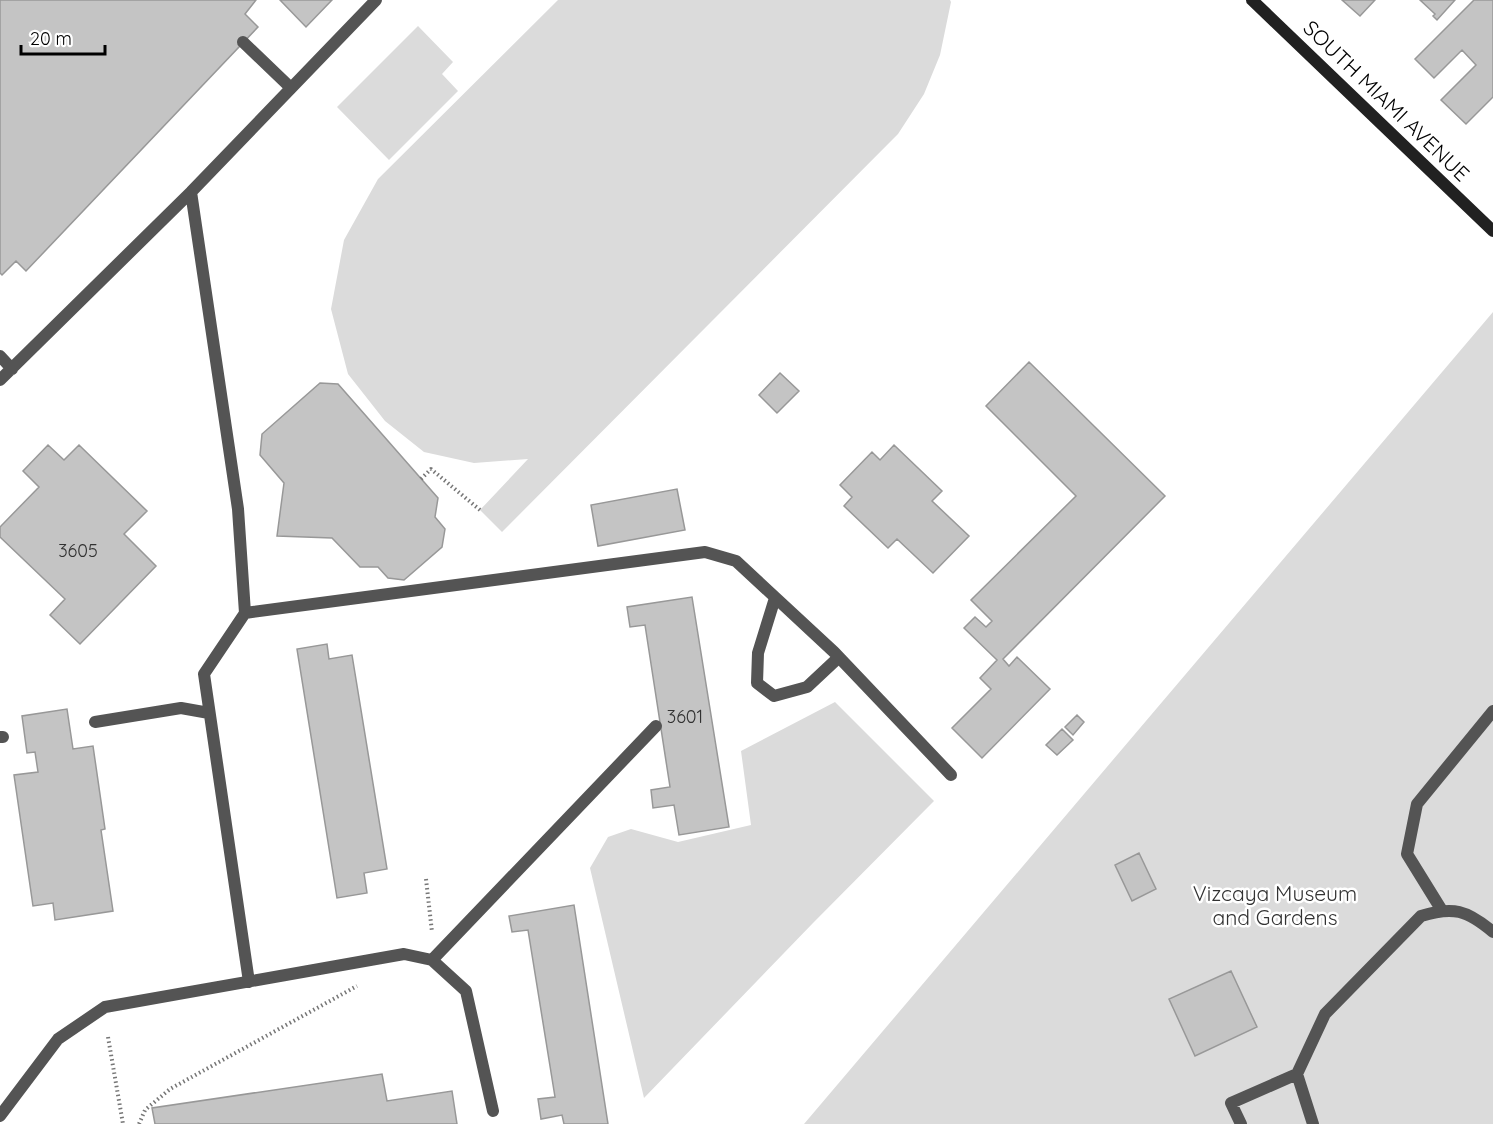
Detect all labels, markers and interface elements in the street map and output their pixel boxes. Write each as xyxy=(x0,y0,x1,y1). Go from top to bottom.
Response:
street label: SOUTH MIAMI AVENUE xyxy=(1298,14,1475,186)
scale bar xyxy=(21,18,105,56)
text: 20 m xyxy=(30,27,72,50)
house number: 3605 xyxy=(58,539,98,562)
house number: 3601 xyxy=(667,705,703,728)
park label: Vizcaya Museum and Gardens xyxy=(1193,880,1357,930)

